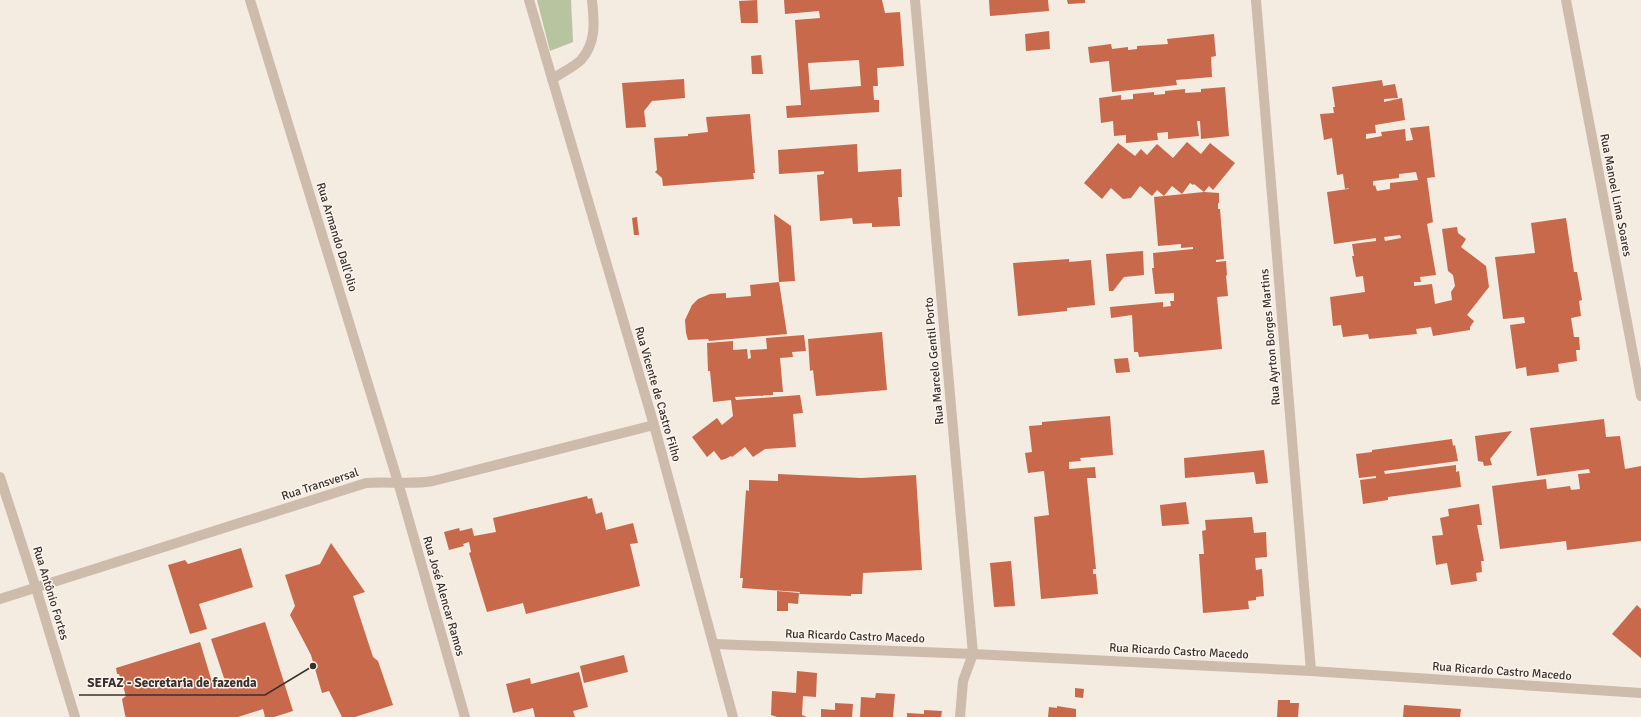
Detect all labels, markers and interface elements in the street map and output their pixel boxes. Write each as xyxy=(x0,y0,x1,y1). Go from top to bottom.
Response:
street label: Rua Manoel Lima Soares xyxy=(1596,132,1635,258)
street label: Rua Armando Dall'olio xyxy=(313,181,360,294)
street label: Rua Ayrton Borges Martins xyxy=(1257,268,1284,406)
street label: Rua Marcelo Gentil Porto xyxy=(921,297,948,425)
street label: Rua Vicente de Castro Filho xyxy=(631,325,684,463)
street label: Rua Transversal xyxy=(280,465,361,504)
street label: Rua José Alencar Ramos xyxy=(419,534,468,658)
street label: Rua Antônio Fortes xyxy=(29,544,72,642)
street label: Rua Ricardo Castro Macedo xyxy=(785,627,925,646)
street label: Rua Ricardo Castro Macedo xyxy=(1109,640,1249,663)
street label: Rua Ricardo Castro Macedo xyxy=(1432,659,1572,684)
callout: SEFAZ - Secretaria de fazenda xyxy=(79,670,265,695)
text: SEFAZ - Secretaria de fazenda xyxy=(87,675,257,691)

